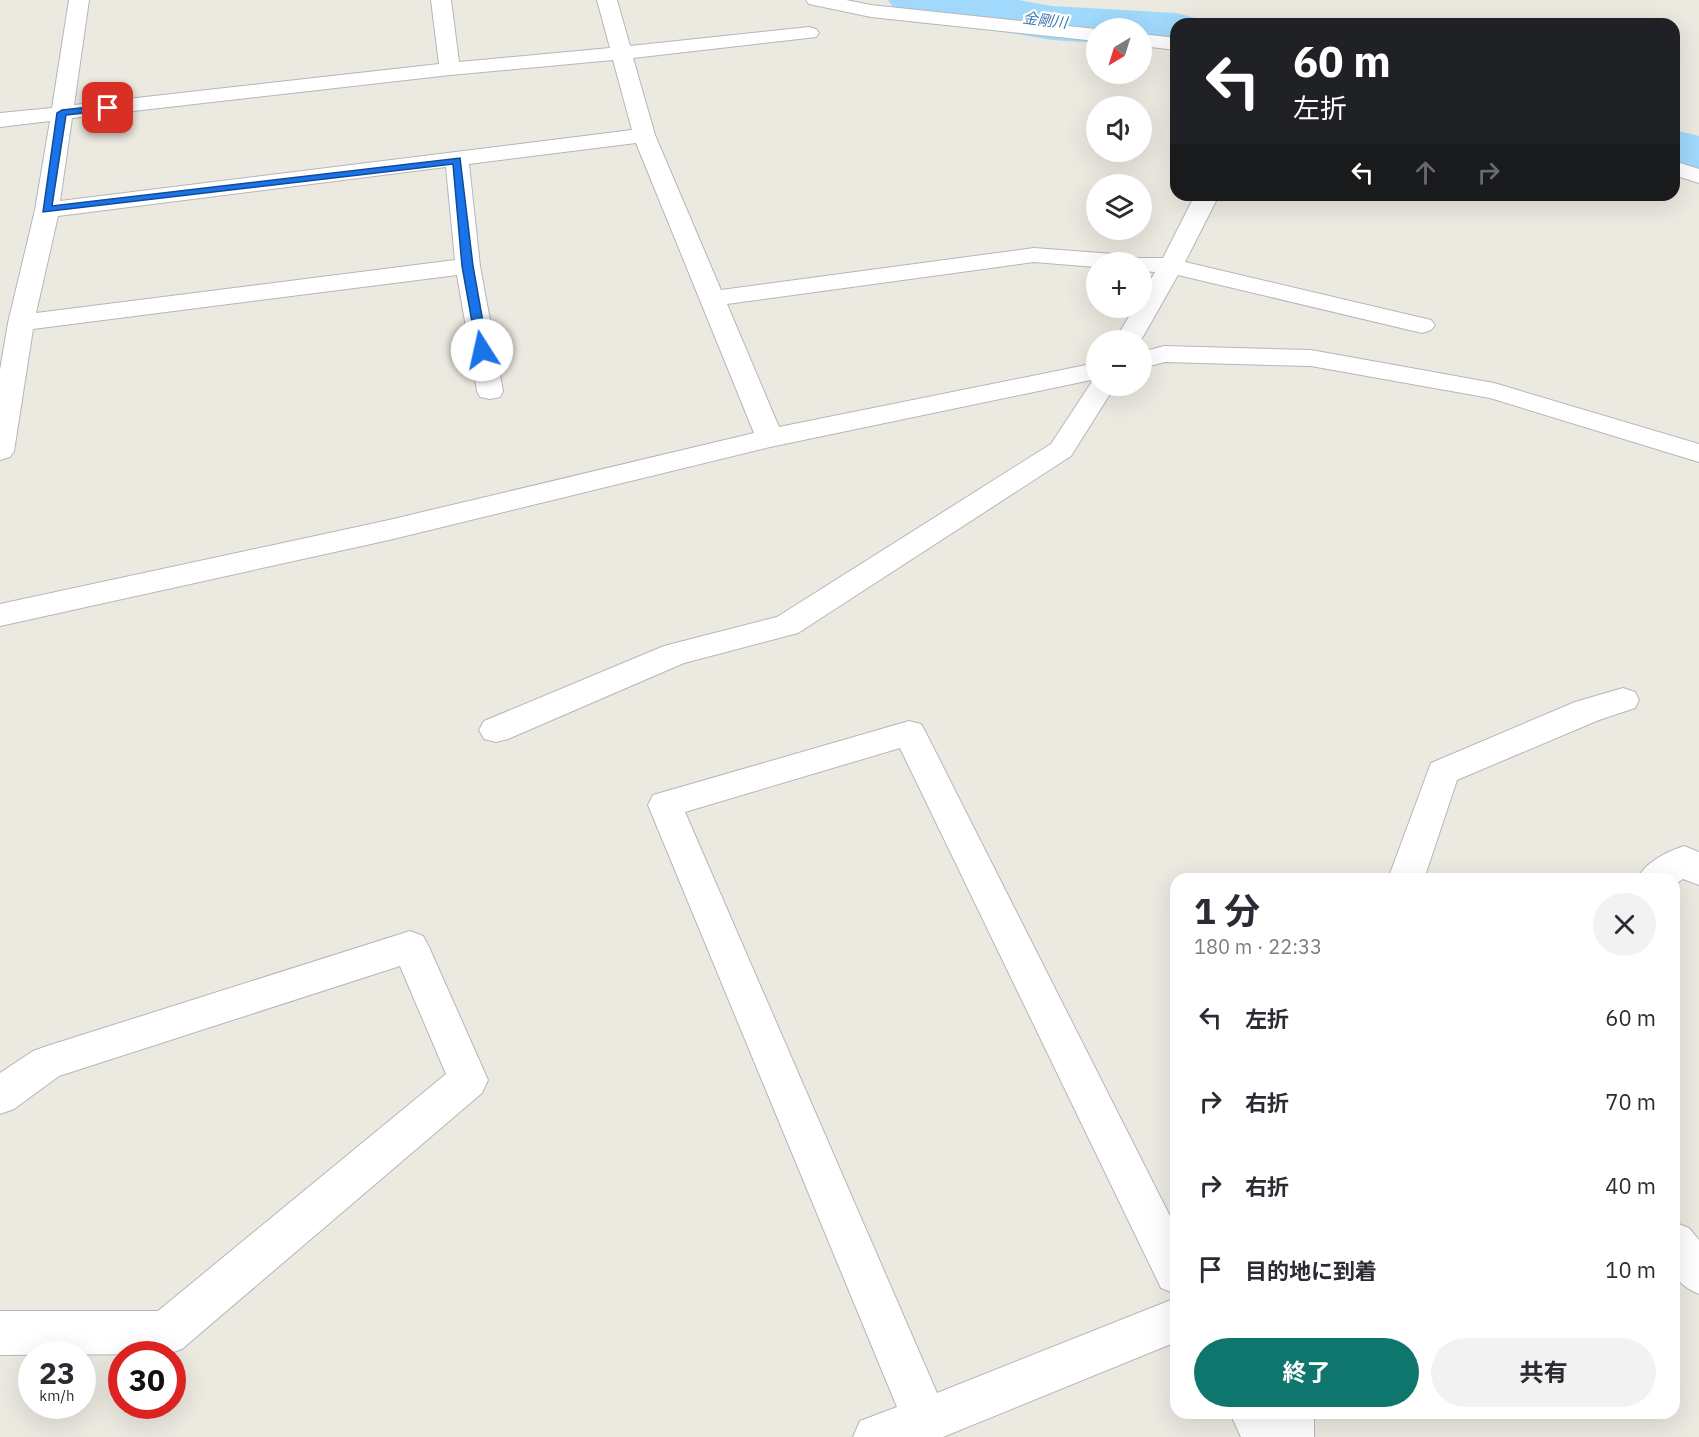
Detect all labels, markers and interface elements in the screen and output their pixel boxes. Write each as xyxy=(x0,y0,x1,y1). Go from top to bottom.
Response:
water label: 金剛川 xyxy=(1022,8,1070,32)
north arrow xyxy=(1086,18,1152,84)
map controls xyxy=(1086,18,1152,396)
text: 60 m xyxy=(1293,34,1391,89)
icon: left xyxy=(1194,42,1272,120)
pin xyxy=(82,82,133,133)
text: 左折 xyxy=(1293,90,1347,125)
icon: arrive xyxy=(91,91,124,124)
button: sound xyxy=(1086,96,1152,162)
icon: left xyxy=(1346,156,1379,189)
icon: ahead xyxy=(1409,156,1442,189)
icon: right xyxy=(1472,156,1505,189)
button: layers xyxy=(1086,174,1152,240)
button: + xyxy=(1086,252,1152,318)
position arrow xyxy=(450,318,514,382)
button: − xyxy=(1086,330,1152,396)
text: 1 分 xyxy=(1194,887,1260,934)
button: close xyxy=(1593,893,1656,956)
text: 180 m · 22:33 xyxy=(1194,933,1322,960)
icon: left xyxy=(1194,1001,1227,1034)
text: 60 m xyxy=(1605,1003,1656,1032)
text: 左折 xyxy=(1245,1004,1289,1033)
icon: right xyxy=(1194,1085,1227,1118)
text: 70 m xyxy=(1605,1087,1656,1116)
text: 右折 xyxy=(1245,1088,1289,1117)
icon: right xyxy=(1194,1169,1227,1202)
text: 40 m xyxy=(1605,1171,1656,1200)
text: 右折 xyxy=(1245,1172,1289,1201)
icon: arrive xyxy=(1194,1253,1227,1286)
text: 10 m xyxy=(1605,1255,1656,1284)
text: 目的地に到着 xyxy=(1245,1256,1377,1285)
button: 終了 xyxy=(1194,1338,1419,1407)
button: 共有 xyxy=(1431,1338,1656,1407)
speed limit sign: 30 xyxy=(108,1341,186,1419)
text: 23 xyxy=(39,1353,75,1392)
text: km/h xyxy=(39,1386,75,1405)

